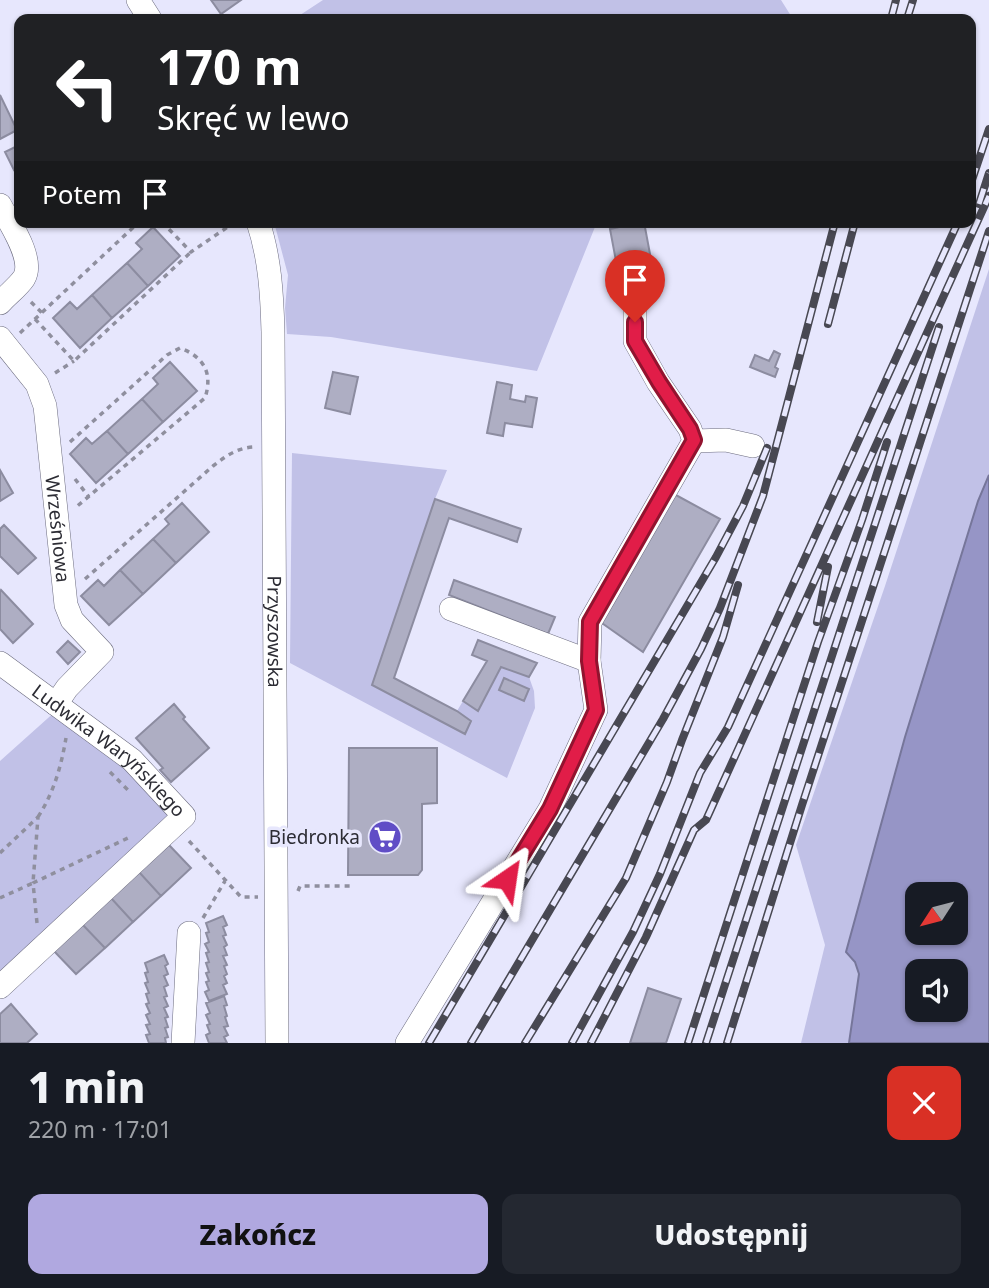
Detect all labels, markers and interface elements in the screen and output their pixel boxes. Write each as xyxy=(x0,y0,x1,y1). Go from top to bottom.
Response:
text: 170 m xyxy=(157,33,302,99)
icon: left xyxy=(42,42,133,133)
text: Skręć w lewo xyxy=(157,96,350,139)
icon: arrive xyxy=(136,175,174,213)
text: Potem xyxy=(42,176,122,212)
pin xyxy=(605,250,665,322)
icon: arrive xyxy=(616,261,654,299)
street label: Wrześniowa xyxy=(39,474,77,584)
street label: Przyszowska xyxy=(261,575,288,688)
street label: Ludwika Waryńskiego xyxy=(27,678,191,823)
supermarket icon: Biedronka xyxy=(366,818,404,856)
place label: Biedronka xyxy=(269,824,360,850)
position arrow xyxy=(470,842,544,916)
north arrow xyxy=(905,882,968,945)
map controls xyxy=(905,882,968,1022)
button: sound xyxy=(905,959,968,1022)
text: 1 min xyxy=(28,1058,145,1115)
button: close xyxy=(887,1066,961,1140)
text: 220 m · 17:01 xyxy=(28,1113,172,1145)
button: Zakończ xyxy=(28,1194,488,1274)
button: Udostępnij xyxy=(502,1194,961,1274)

